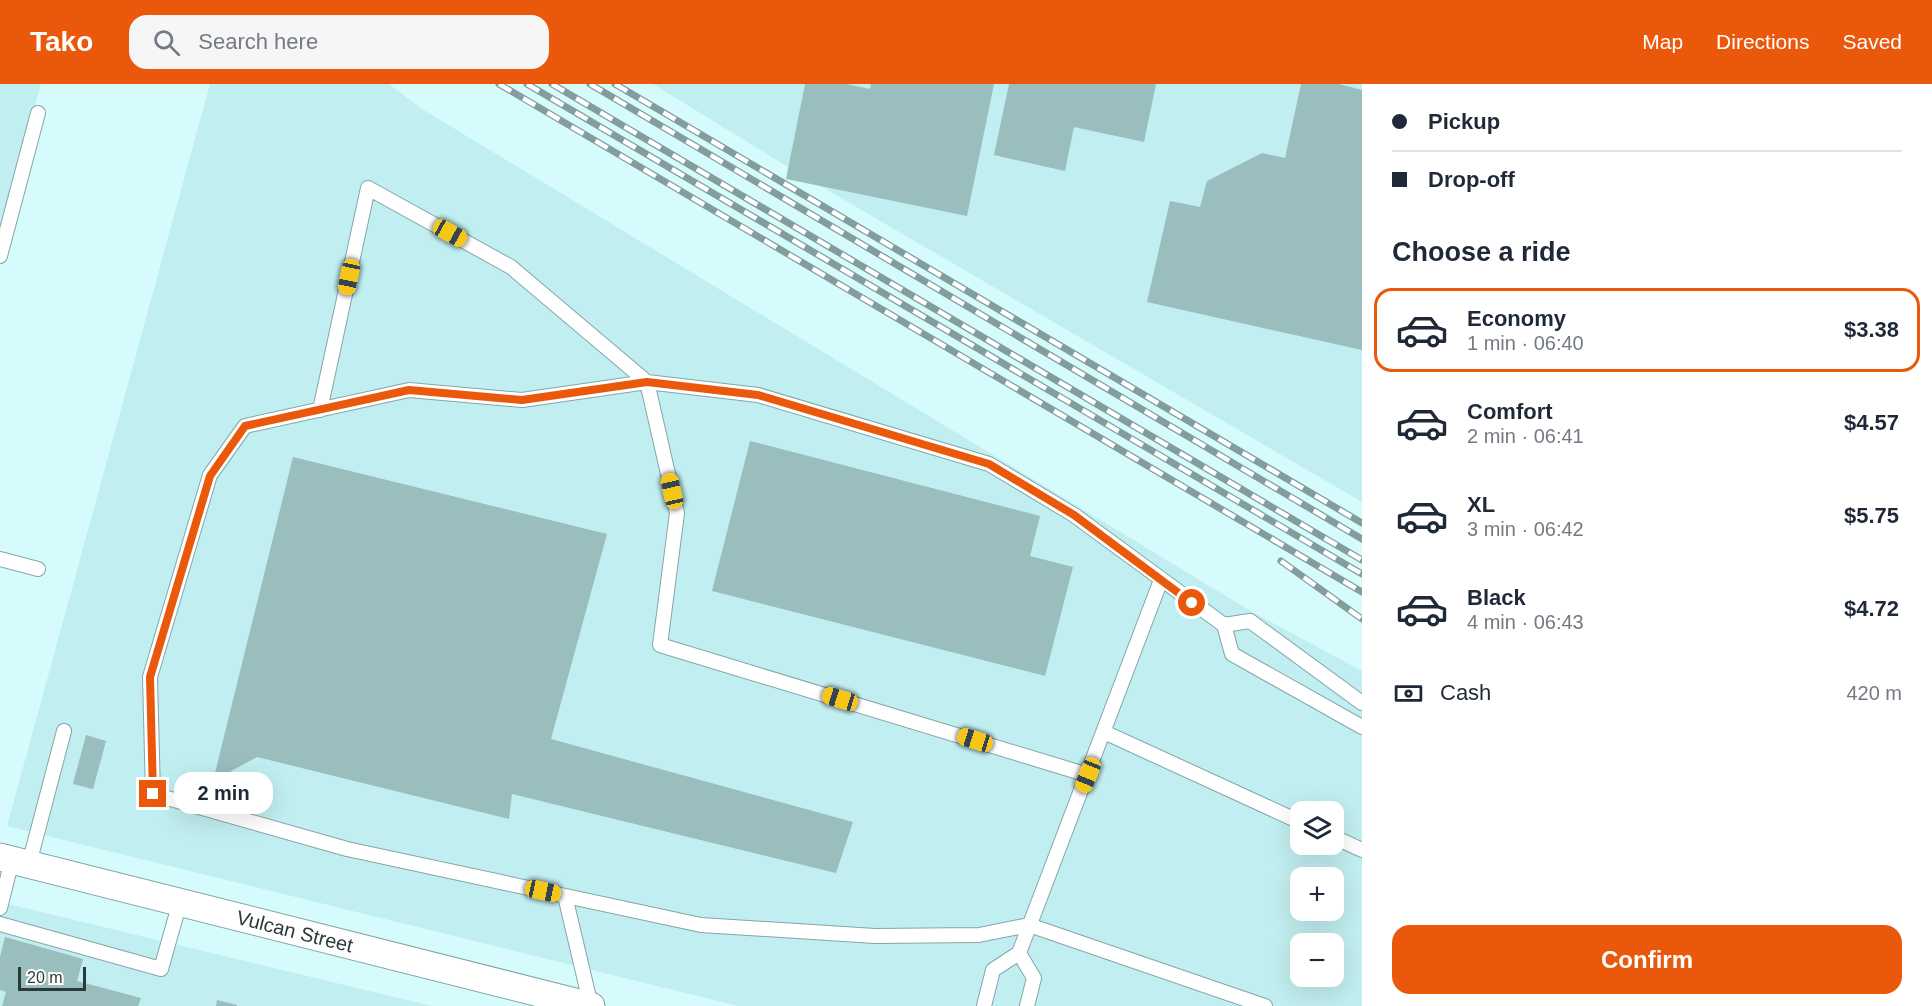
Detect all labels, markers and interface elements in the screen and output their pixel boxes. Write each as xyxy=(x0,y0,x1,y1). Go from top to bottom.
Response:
search box xyxy=(129,15,549,69)
text: Tako xyxy=(30,26,93,57)
icon: search xyxy=(150,26,183,59)
text: Search here xyxy=(198,29,318,54)
text: Map xyxy=(1642,30,1683,53)
text: Directions xyxy=(1716,30,1809,53)
text: Saved xyxy=(1842,30,1902,53)
text: Pickup xyxy=(1428,109,1500,134)
text: Drop-off xyxy=(1428,167,1515,192)
car xyxy=(430,216,470,250)
text: Choose a ride xyxy=(1392,237,1571,267)
car xyxy=(336,258,362,296)
icon: car xyxy=(1395,303,1449,357)
text: Economy xyxy=(1467,306,1566,331)
text: $3.38 xyxy=(1844,317,1899,342)
text: 1 min · 06:40 xyxy=(1467,332,1584,354)
icon: car xyxy=(1395,396,1449,450)
text: Comfort xyxy=(1467,399,1553,424)
text: $4.57 xyxy=(1844,410,1899,435)
text: 2 min · 06:41 xyxy=(1467,425,1584,447)
car xyxy=(659,471,685,511)
icon: car xyxy=(1395,489,1449,543)
text: XL xyxy=(1467,492,1495,517)
text: $5.75 xyxy=(1844,503,1899,528)
text: 3 min · 06:42 xyxy=(1467,518,1584,540)
icon: car xyxy=(1395,582,1449,636)
text: Black xyxy=(1467,585,1526,610)
route start xyxy=(1178,589,1205,616)
text: $4.72 xyxy=(1844,596,1899,621)
text: 4 min · 06:43 xyxy=(1467,611,1584,633)
icon: cash xyxy=(1392,677,1425,710)
text: Cash xyxy=(1440,680,1491,705)
text: 420 m xyxy=(1846,682,1902,704)
car xyxy=(820,685,860,713)
car xyxy=(955,726,995,754)
car xyxy=(1073,755,1103,795)
callout: 2 min xyxy=(174,773,273,815)
route end xyxy=(139,780,166,807)
text: 2 min xyxy=(197,782,250,804)
map controls xyxy=(1290,801,1344,987)
button: layers xyxy=(1290,801,1344,855)
button: + xyxy=(1290,867,1344,921)
car xyxy=(524,878,562,904)
street label: Vulcan Street xyxy=(234,906,356,957)
button: Confirm xyxy=(1392,925,1902,994)
button: − xyxy=(1290,933,1344,987)
scale bar xyxy=(18,964,86,992)
text: 20 m xyxy=(27,969,63,986)

